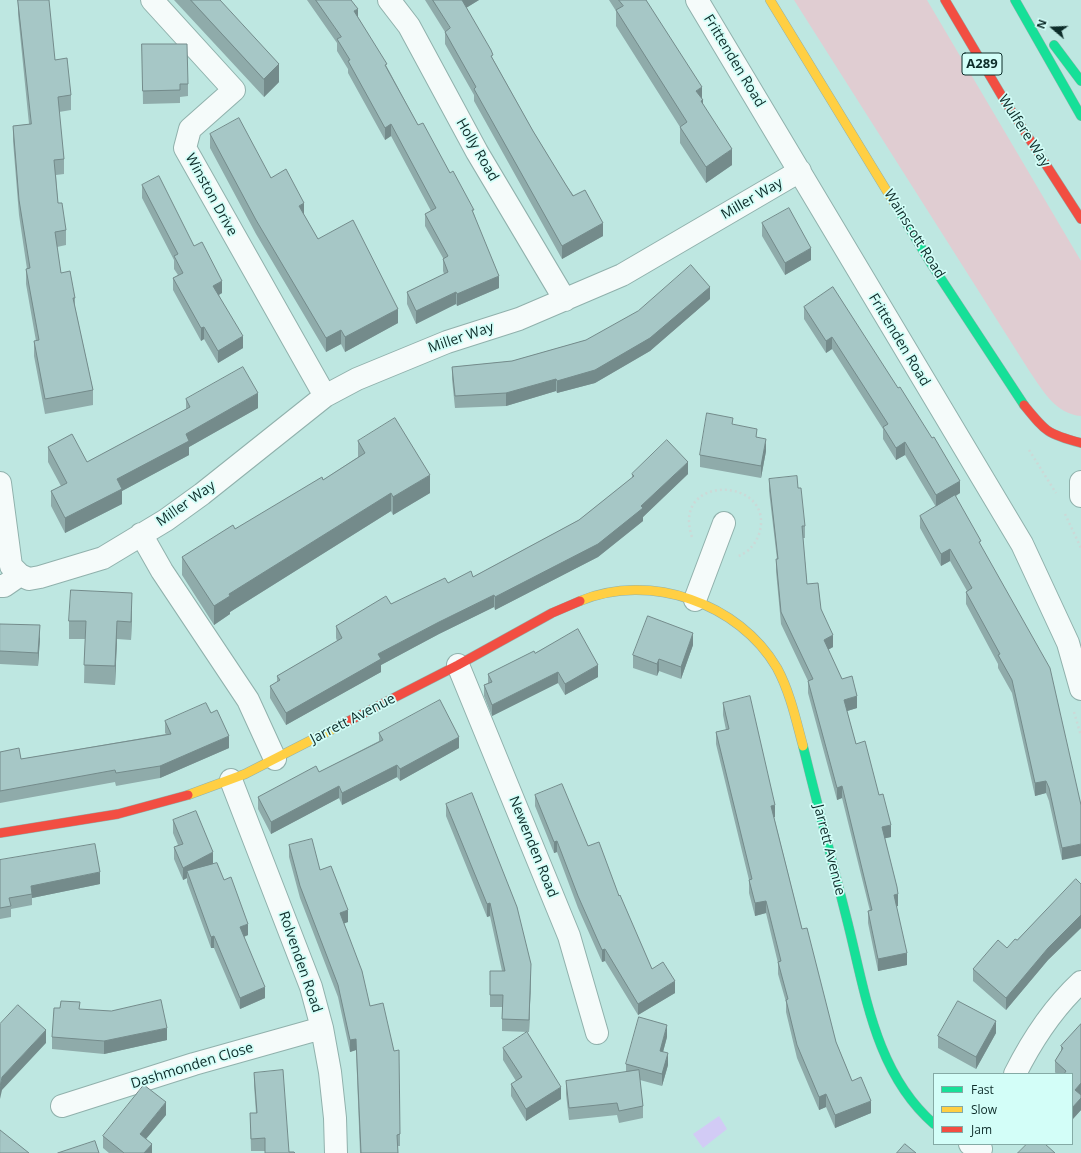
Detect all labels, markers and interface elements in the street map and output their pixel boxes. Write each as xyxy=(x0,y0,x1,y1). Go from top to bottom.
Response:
north arrow xyxy=(1033,8,1073,48)
street label: Frittenden Road xyxy=(700,12,768,110)
text: N xyxy=(1033,17,1050,31)
road number: A289 xyxy=(962,53,1002,75)
street label: Wulfere Way xyxy=(994,92,1054,170)
street label: Holly Road xyxy=(452,116,502,184)
street label: Winston Drive xyxy=(181,151,241,239)
street label: Miller Way xyxy=(718,175,786,223)
street label: Wainscott Road xyxy=(880,186,948,282)
street label: Frittenden Road xyxy=(865,291,933,389)
street label: Miller Way xyxy=(426,319,496,357)
street label: Miller Way xyxy=(153,478,219,530)
street label: Jarrett Avenue xyxy=(308,690,398,748)
street label: Newenden Road xyxy=(505,794,561,900)
street label: Jarrett Avenue xyxy=(810,803,848,897)
street label: Rolvenden Road xyxy=(275,909,325,1015)
street label: Dashmonden Close xyxy=(129,1039,255,1093)
legend xyxy=(933,1073,1073,1145)
text: Fast xyxy=(971,1081,994,1098)
text: Slow xyxy=(971,1101,997,1118)
text: Jam xyxy=(971,1121,992,1138)

